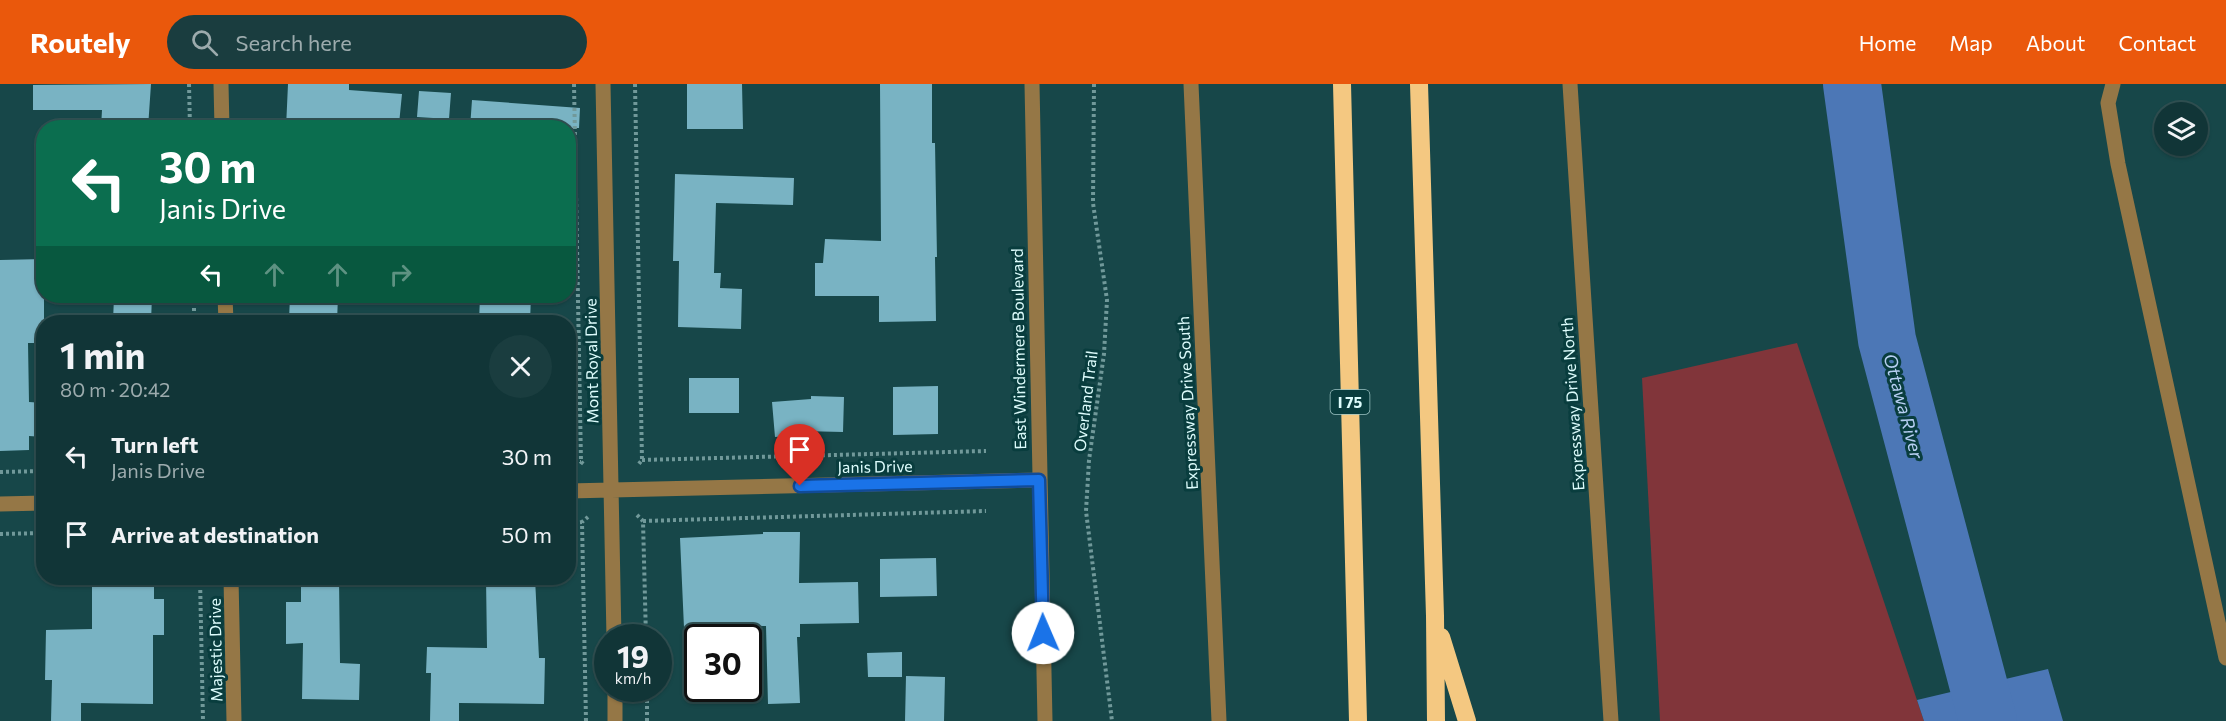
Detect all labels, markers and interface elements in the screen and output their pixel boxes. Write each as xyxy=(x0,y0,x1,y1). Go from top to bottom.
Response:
search box xyxy=(167,15,587,69)
text: Routely xyxy=(30,25,131,59)
icon: search xyxy=(188,26,221,59)
text: Search here xyxy=(236,29,352,56)
text: Home xyxy=(1859,30,1916,55)
text: Map xyxy=(1949,30,1993,55)
text: About xyxy=(2026,30,2085,55)
text: Contact xyxy=(2118,30,2196,55)
map controls xyxy=(2154,102,2208,156)
button: layers xyxy=(2154,102,2208,156)
text: 30 m xyxy=(159,140,256,192)
icon: left xyxy=(60,144,138,222)
text: Janis Drive xyxy=(159,192,286,225)
street label: East Windermere Boulevard xyxy=(1007,248,1029,450)
icon: left xyxy=(195,258,228,291)
icon: ahead xyxy=(258,258,291,291)
icon: ahead xyxy=(321,258,354,291)
icon: right xyxy=(384,258,417,291)
street label: Mont Royal Drive xyxy=(580,298,602,424)
street label: Expressway Drive South xyxy=(1173,316,1201,490)
street label: Expressway Drive North xyxy=(1556,317,1588,491)
text: 1 min xyxy=(60,332,145,376)
button: close xyxy=(489,335,552,398)
street label: Overland Trail xyxy=(1069,350,1101,452)
water label: Ottawa River xyxy=(1879,351,1929,462)
text: 80 m · 20:42 xyxy=(60,377,170,401)
road number: I 75 xyxy=(1330,390,1370,414)
pin xyxy=(774,424,825,486)
text: Turn left xyxy=(111,431,198,458)
icon: arrive xyxy=(783,433,816,466)
icon: left xyxy=(60,440,93,473)
text: 30 m xyxy=(502,443,552,470)
street label: Janis Drive xyxy=(837,456,913,476)
text: Janis Drive xyxy=(111,458,205,482)
icon: arrive xyxy=(60,518,93,551)
text: Arrive at destination xyxy=(111,521,319,548)
text: 50 m xyxy=(502,521,552,548)
street label: Majestic Drive xyxy=(205,598,225,702)
position arrow xyxy=(1011,601,1075,665)
speed limit sign: 30 xyxy=(684,624,762,702)
text: 19 xyxy=(617,637,649,674)
text: km/h xyxy=(615,669,651,687)

